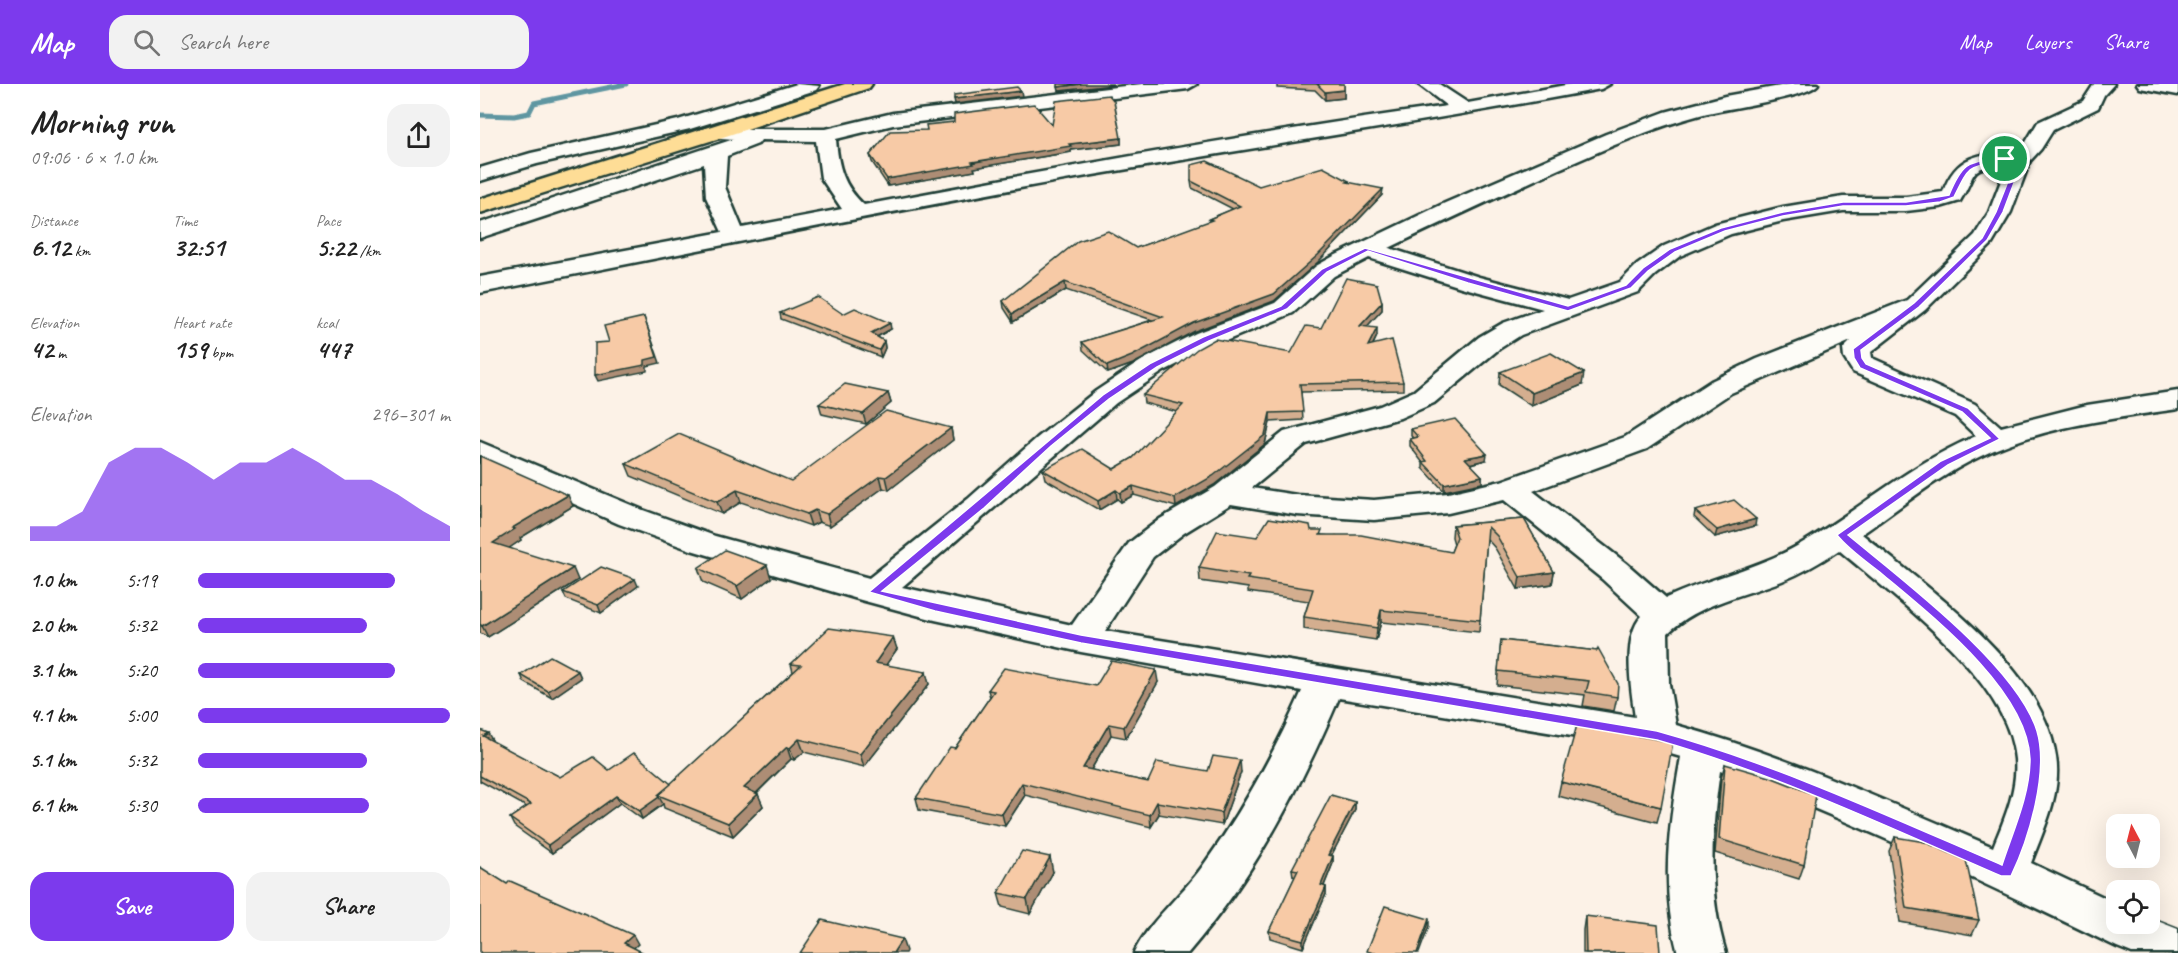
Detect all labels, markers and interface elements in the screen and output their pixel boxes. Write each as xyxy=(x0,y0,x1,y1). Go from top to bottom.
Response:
search box xyxy=(109,15,529,69)
text: Map xyxy=(30,25,73,60)
icon: search xyxy=(130,26,163,59)
text: Search here xyxy=(178,28,268,56)
text: Map xyxy=(1959,29,1992,55)
text: Layers xyxy=(2025,29,2071,55)
text: Share xyxy=(2104,29,2148,55)
text: Morning run xyxy=(30,101,174,143)
button: share xyxy=(387,104,450,167)
pin xyxy=(1979,133,2030,184)
icon: arrive xyxy=(1988,142,2021,175)
text: 09:06 · 6 × 1.0 km xyxy=(30,145,157,170)
text: Distance xyxy=(30,211,78,231)
text: Time xyxy=(173,211,197,231)
text: Pace xyxy=(316,211,341,231)
text: 6.12 xyxy=(30,231,71,264)
text: 32:51 xyxy=(173,231,225,264)
text: 5:22 xyxy=(316,231,356,264)
text: km xyxy=(71,241,90,261)
text: /km xyxy=(356,241,381,261)
text: Elevation xyxy=(30,313,79,333)
text: Heart rate xyxy=(173,313,231,333)
text: kcal xyxy=(316,313,337,333)
text: 42 xyxy=(30,333,53,366)
text: 159 xyxy=(173,333,207,366)
text: 447 xyxy=(316,333,351,366)
text: m xyxy=(53,343,66,363)
text: bpm xyxy=(207,343,233,363)
text: Elevation xyxy=(30,402,92,427)
text: 296–301 m xyxy=(371,402,450,427)
text: 1.0 km xyxy=(30,568,77,593)
text: 5:19 xyxy=(126,568,157,593)
text: 2.0 km xyxy=(30,613,77,638)
text: 5:32 xyxy=(126,613,157,638)
text: 3.1 km xyxy=(30,658,77,683)
text: 5:20 xyxy=(126,658,157,683)
text: 4.1 km xyxy=(30,703,77,728)
text: 5:00 xyxy=(126,703,157,728)
text: 5.1 km xyxy=(30,748,76,773)
text: 5:32 xyxy=(126,748,157,773)
text: 6.1 km xyxy=(30,793,77,818)
text: 5:30 xyxy=(126,793,157,818)
north arrow xyxy=(2106,814,2160,868)
map controls xyxy=(2106,814,2160,934)
button: Save xyxy=(30,872,234,941)
button: Share xyxy=(246,872,450,941)
button: locate xyxy=(2106,880,2160,934)

